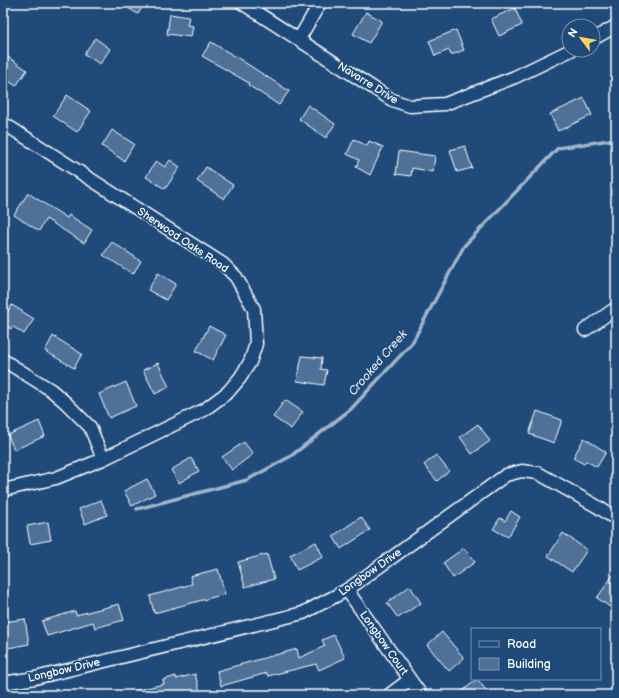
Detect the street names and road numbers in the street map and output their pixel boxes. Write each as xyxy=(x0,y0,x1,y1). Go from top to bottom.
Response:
street label: Navarre Drive xyxy=(335,59,401,107)
street label: Sherwood Oaks Road xyxy=(135,205,231,275)
street label: Longbow Drive xyxy=(336,545,404,598)
street label: Longbow Court xyxy=(357,609,411,678)
street label: Longbow Drive xyxy=(27,655,102,685)

